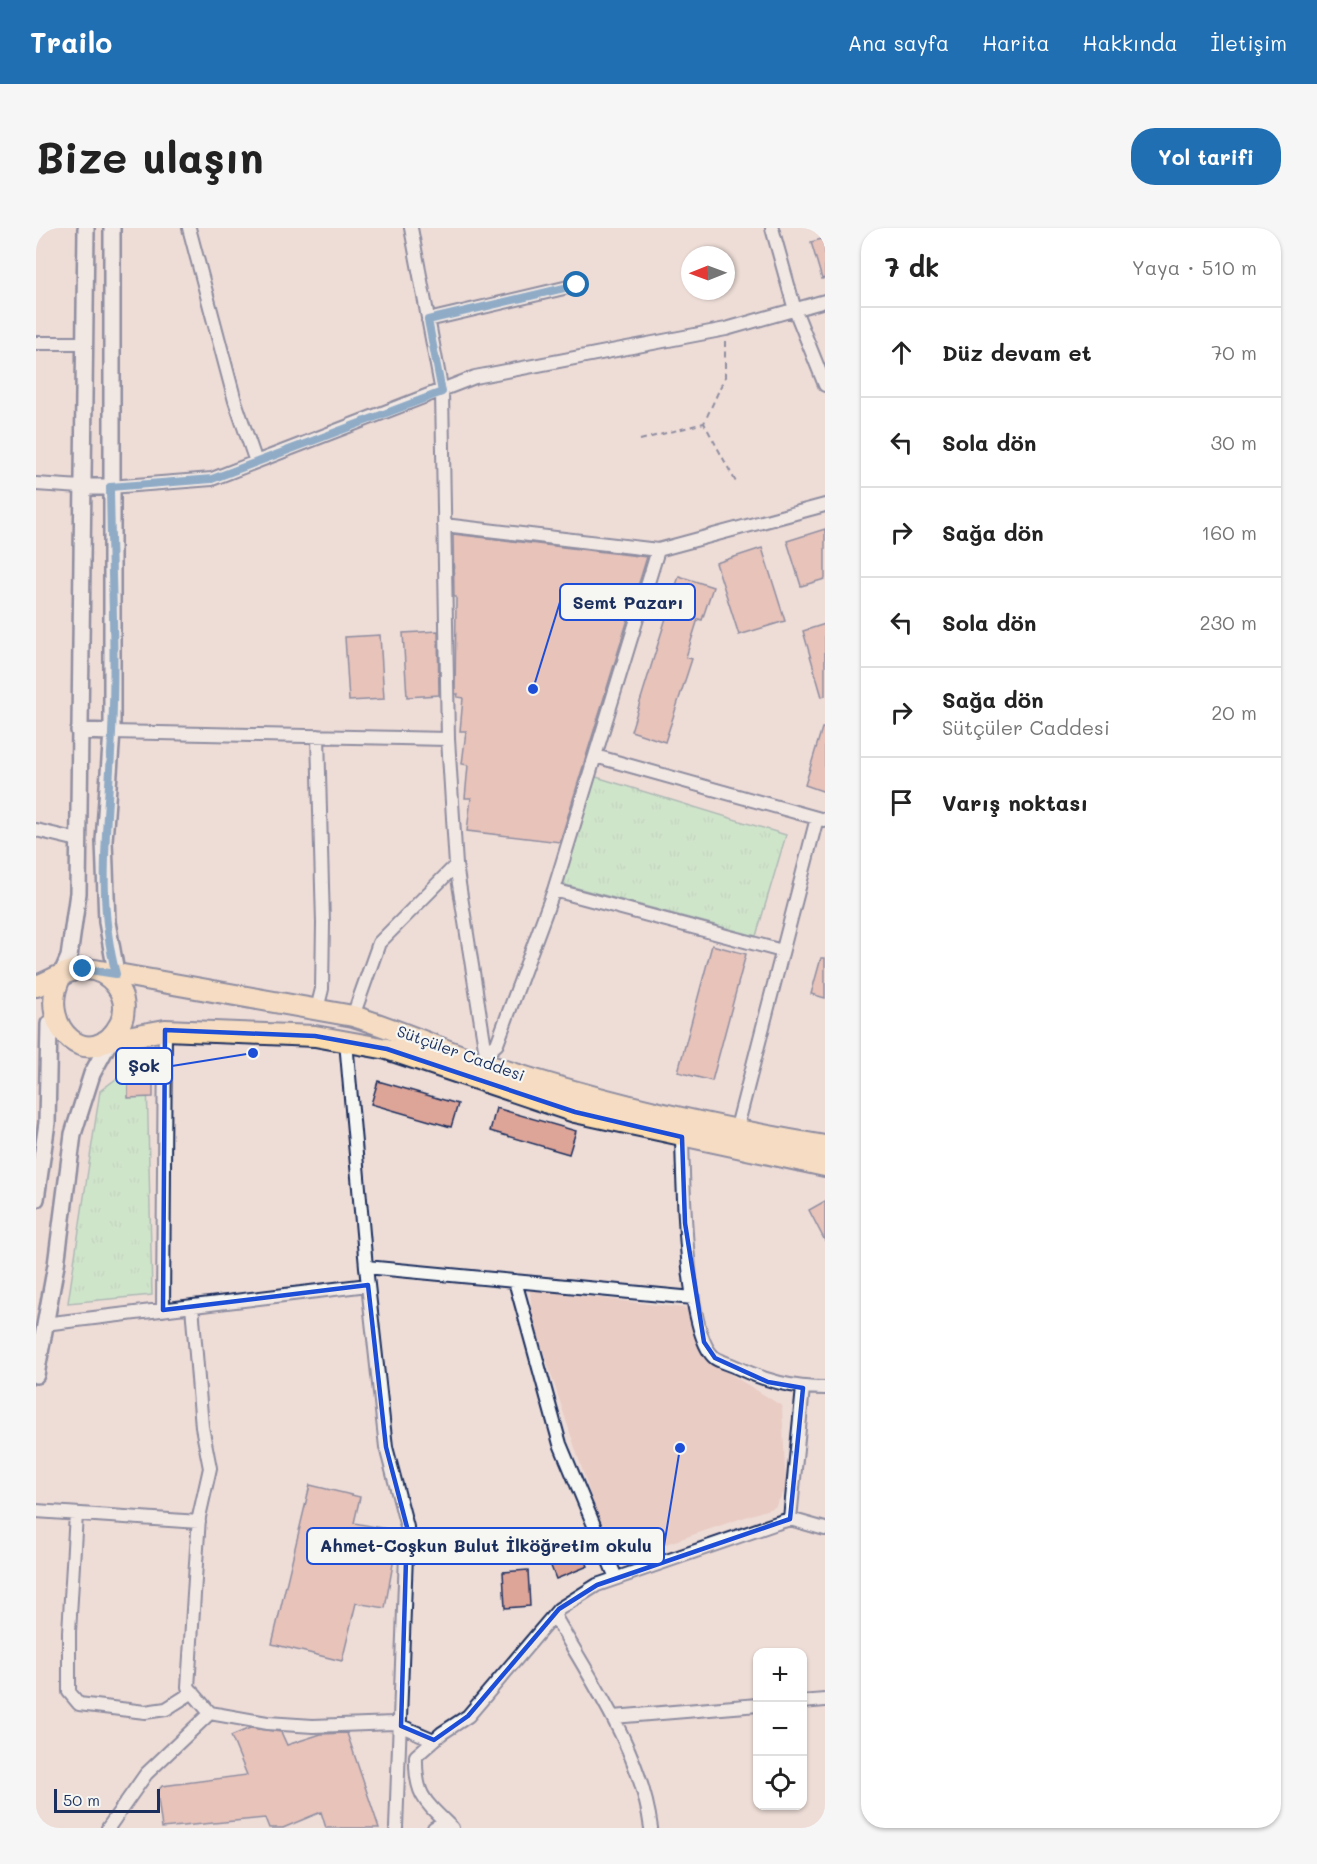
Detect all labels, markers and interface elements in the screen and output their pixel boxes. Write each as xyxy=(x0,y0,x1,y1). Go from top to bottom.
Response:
text: Trailo xyxy=(30,24,112,60)
text: Ana sayfa xyxy=(848,29,949,56)
text: Harita xyxy=(982,29,1050,56)
text: Hakkında xyxy=(1083,29,1177,56)
text: İletişim xyxy=(1210,29,1287,56)
button: Yol tarifi xyxy=(1131,128,1281,185)
text: Bize ulaşın xyxy=(36,129,264,184)
north arrow xyxy=(681,246,735,300)
text: 7 dk xyxy=(885,250,939,284)
text: Yaya · 510 m xyxy=(1132,254,1257,280)
route start xyxy=(563,271,589,297)
icon: ahead xyxy=(885,336,918,369)
text: Düz devam et xyxy=(942,338,1091,367)
text: 70 m xyxy=(1211,339,1257,365)
icon: left xyxy=(885,426,918,459)
text: Sola dön xyxy=(942,428,1036,457)
text: 30 m xyxy=(1211,429,1257,455)
icon: right xyxy=(885,516,918,549)
text: Sağa dön xyxy=(942,518,1044,547)
text: 160 m xyxy=(1201,519,1257,545)
callout: Semt Pazarı xyxy=(560,584,695,620)
text: Semt Pazarı xyxy=(572,590,684,614)
icon: left xyxy=(885,606,918,639)
text: Sola dön xyxy=(942,608,1036,637)
text: 230 m xyxy=(1199,609,1257,635)
text: Sağa dön xyxy=(942,685,1044,714)
icon: right xyxy=(885,696,918,729)
text: 20 m xyxy=(1211,699,1257,725)
text: Sütçüler Caddesi xyxy=(942,714,1110,740)
icon: arrive xyxy=(885,786,918,819)
text: Varış noktası xyxy=(942,788,1088,817)
route end xyxy=(69,955,95,981)
street label: Sütçüler Caddesi xyxy=(394,1020,528,1085)
callout: Şok xyxy=(116,1048,172,1084)
text: Şok xyxy=(128,1053,160,1077)
callout: Ahmet-Coşkun Bulut İlköğretim okulu xyxy=(307,1528,664,1564)
text: Ahmet-Coşkun Bulut İlköğretim okulu xyxy=(320,1533,652,1557)
map controls xyxy=(753,1648,807,1810)
button: + xyxy=(753,1648,807,1702)
button: − xyxy=(753,1702,807,1756)
button: locate xyxy=(753,1756,807,1810)
scale bar xyxy=(54,1786,160,1814)
text: 50 m xyxy=(63,1789,100,1810)

